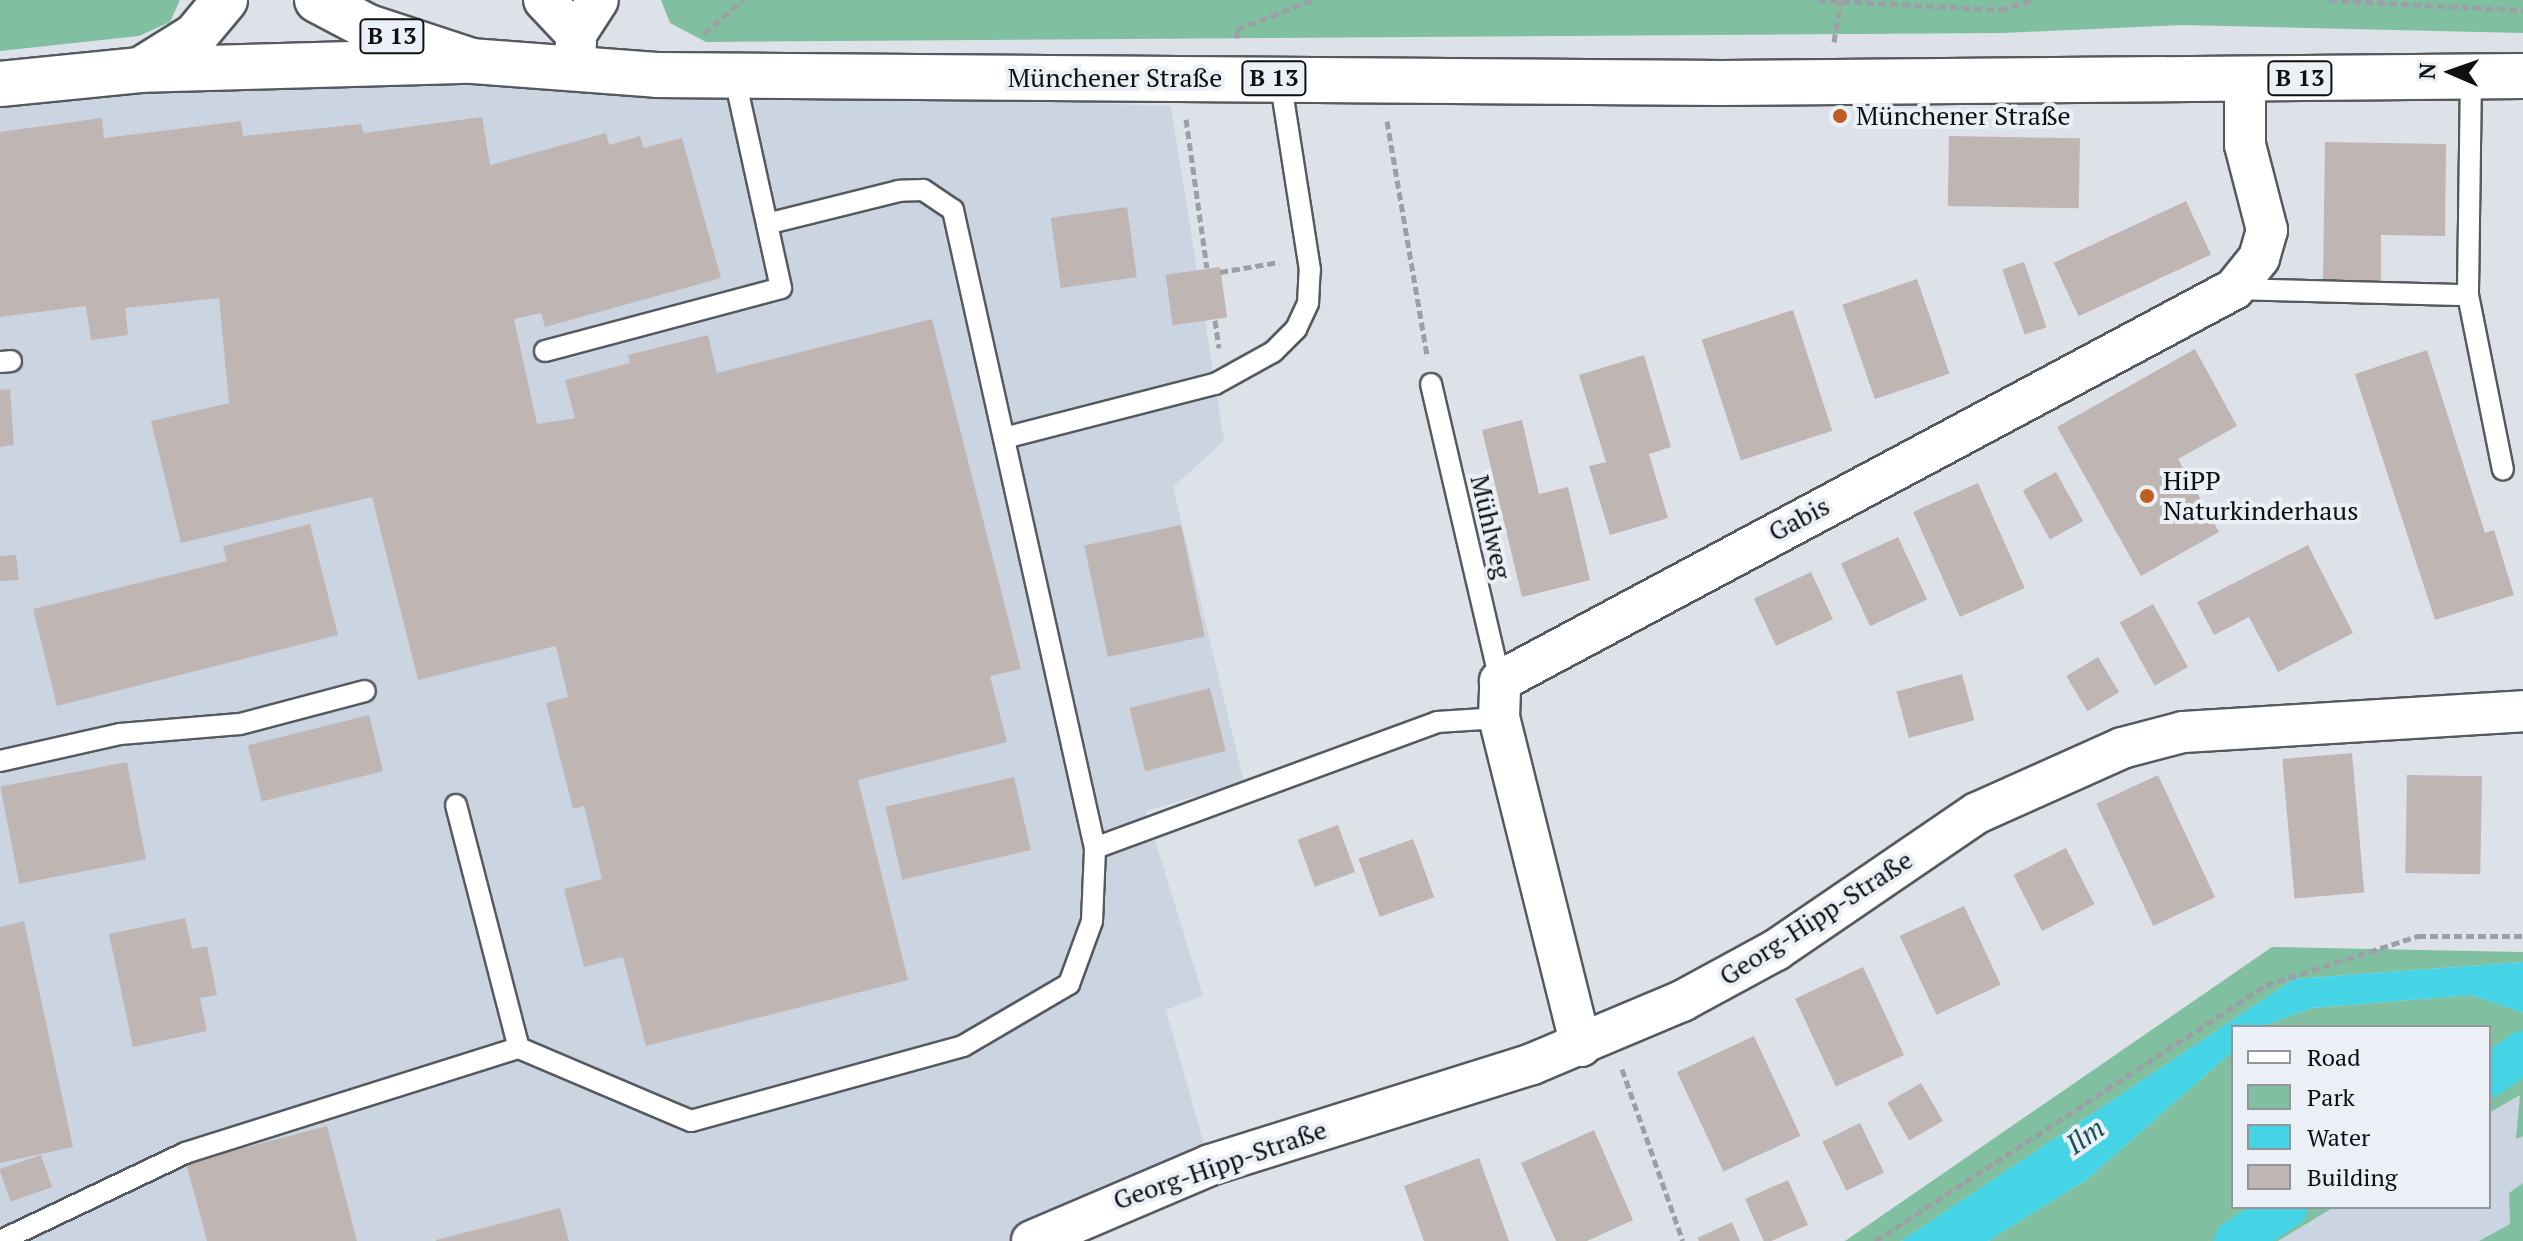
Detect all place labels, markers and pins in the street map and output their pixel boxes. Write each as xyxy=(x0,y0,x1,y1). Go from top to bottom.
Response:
place label: Münchener Straße xyxy=(1856,100,2071,132)
marker: Münchener Straße xyxy=(1831,107,1849,125)
place label: HiPP Naturkinderhaus xyxy=(2163,465,2358,526)
marker: HiPP Naturkinderhaus xyxy=(2138,487,2156,505)

